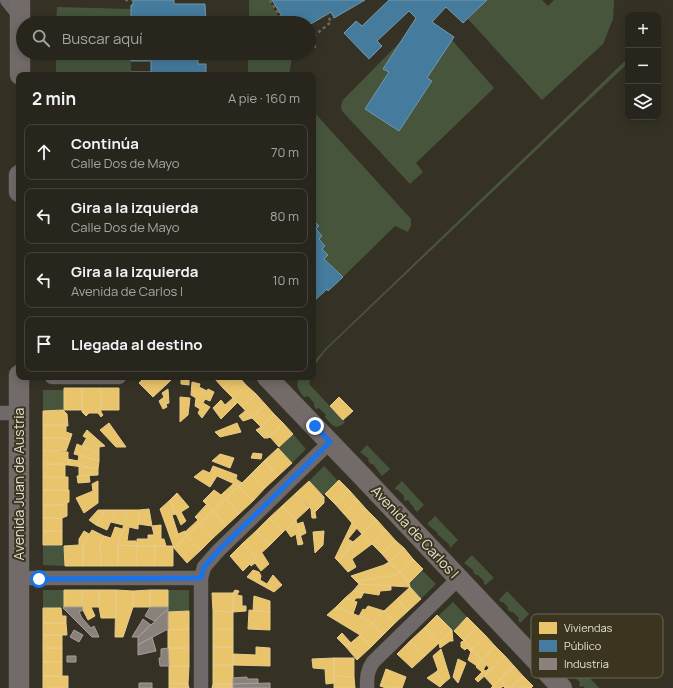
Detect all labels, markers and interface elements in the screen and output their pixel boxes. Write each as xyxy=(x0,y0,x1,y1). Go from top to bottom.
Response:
map controls xyxy=(625,12,661,120)
button: + xyxy=(625,12,661,48)
search box xyxy=(16,16,316,60)
icon: search xyxy=(30,27,52,49)
text: Buscar aquí xyxy=(62,28,143,49)
button: − xyxy=(625,48,661,84)
button: layers xyxy=(625,84,661,120)
text: 2 min xyxy=(32,87,76,110)
text: A pie · 160 m xyxy=(228,89,300,107)
text: Continúa xyxy=(71,133,139,154)
icon: ahead xyxy=(33,141,55,163)
text: 70 m xyxy=(271,143,299,161)
text: Calle Dos de Mayo xyxy=(71,154,180,172)
text: Gira a la izquierda xyxy=(71,197,198,218)
icon: left xyxy=(33,205,55,227)
text: 80 m xyxy=(270,207,299,225)
text: Calle Dos de Mayo xyxy=(71,218,180,236)
text: Gira a la izquierda xyxy=(71,261,198,282)
icon: left xyxy=(33,269,55,291)
text: 10 m xyxy=(272,271,299,289)
text: Avenida de Carlos I xyxy=(71,282,183,300)
icon: arrive xyxy=(33,333,55,355)
text: Llegada al destino xyxy=(71,334,203,355)
street label: Avenida Juan de Austria xyxy=(9,408,28,560)
route end xyxy=(306,417,324,435)
street label: Avenida de Carlos I xyxy=(367,481,463,582)
route start xyxy=(30,570,48,588)
legend xyxy=(531,614,663,678)
text: Viviendas xyxy=(564,620,613,635)
text: Público xyxy=(564,638,602,653)
text: Industria xyxy=(564,656,609,671)

